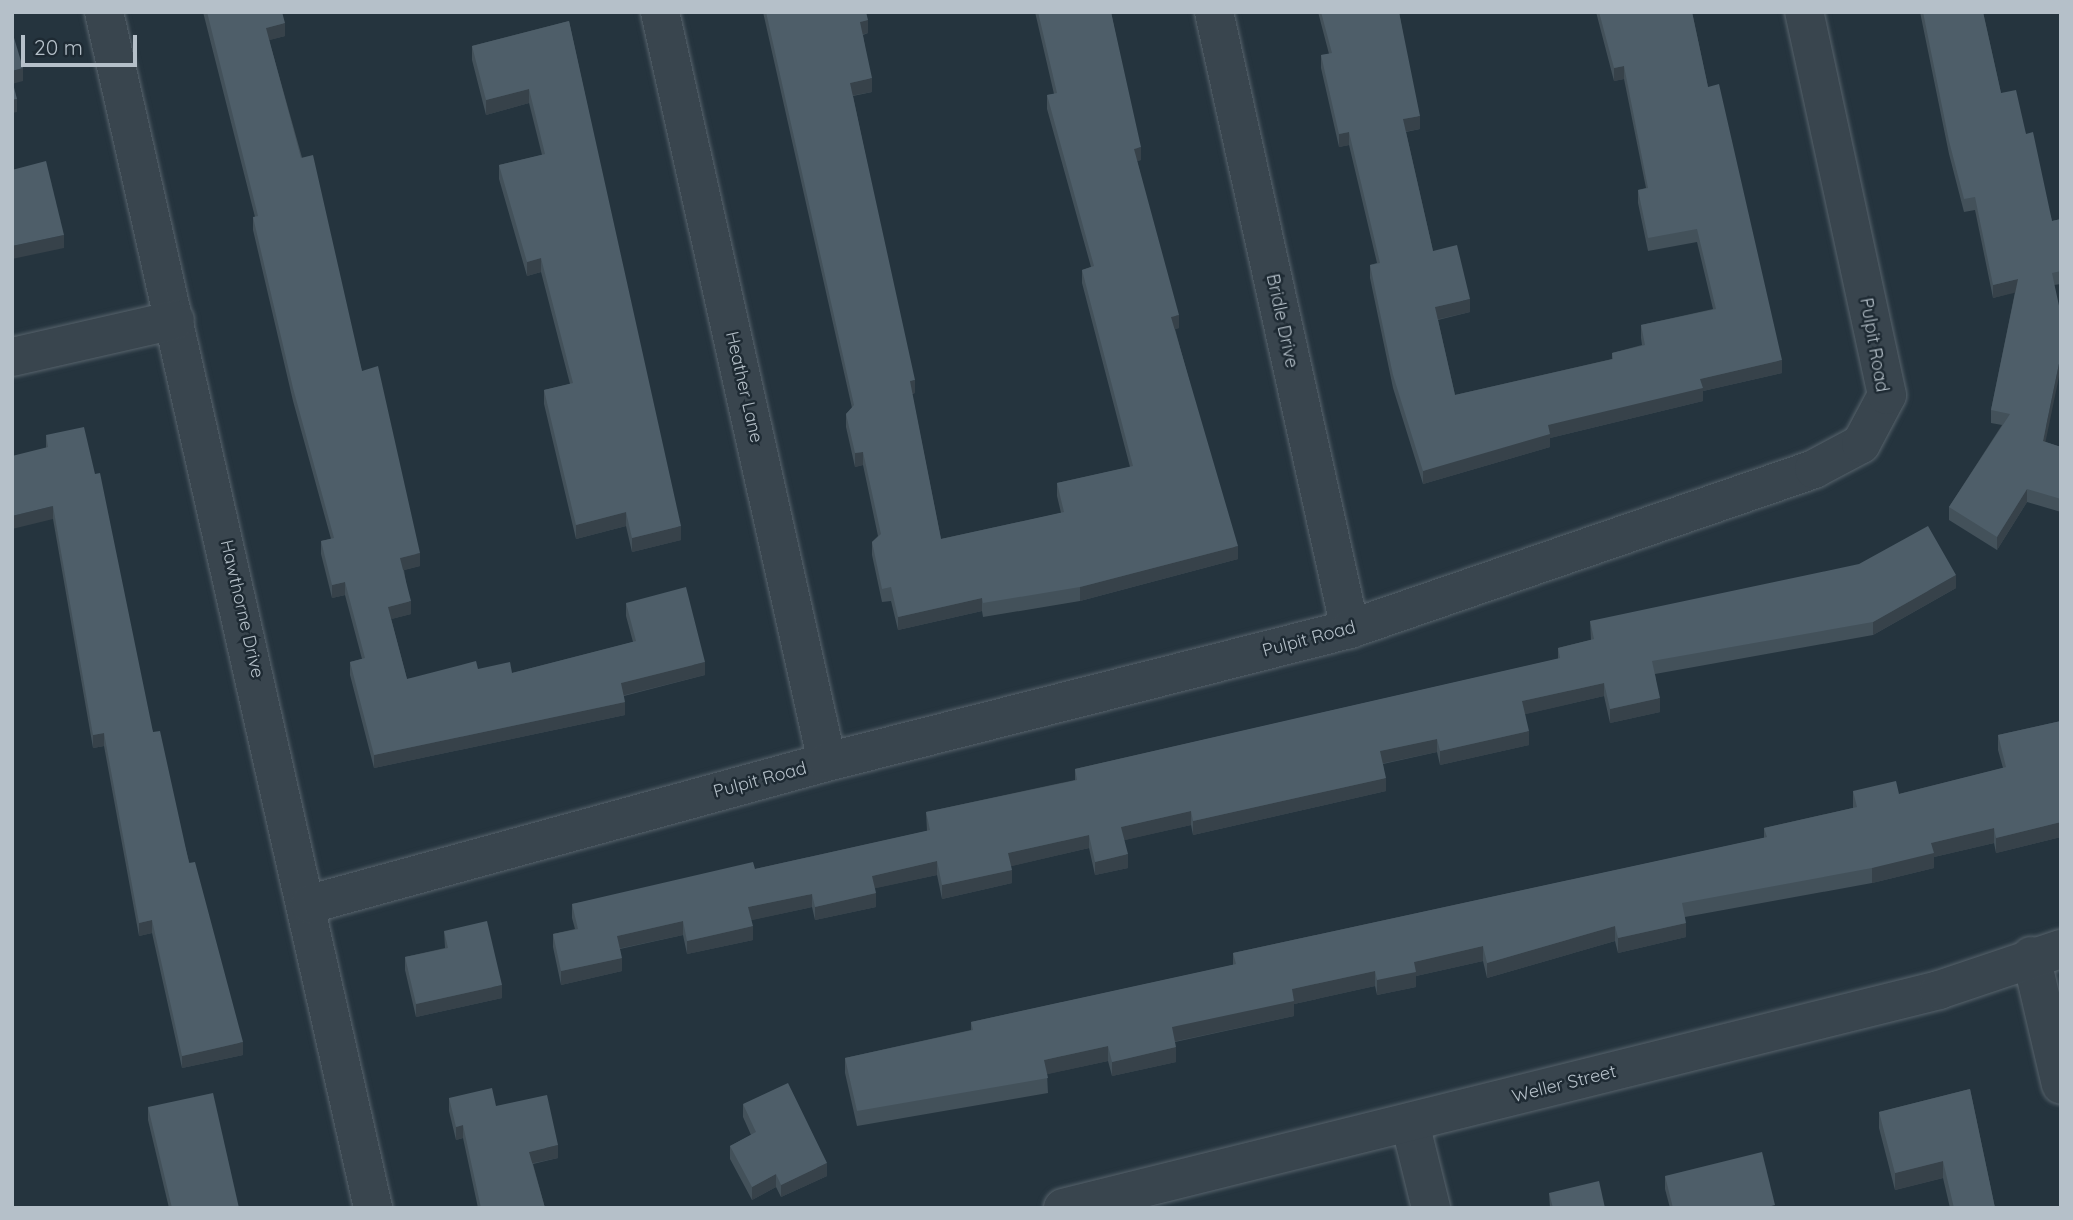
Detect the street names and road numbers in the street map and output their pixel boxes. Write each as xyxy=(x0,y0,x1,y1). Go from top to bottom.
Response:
street label: Bridle Drive xyxy=(1261,272,1303,370)
street label: Pulpit Road xyxy=(1855,296,1893,394)
street label: Heather Lane xyxy=(721,329,767,445)
street label: Hawthorne Drive xyxy=(216,538,268,680)
street label: Pulpit Road xyxy=(1260,616,1358,662)
street label: Pulpit Road xyxy=(711,757,809,803)
street label: Weller Street xyxy=(1510,1061,1618,1107)

